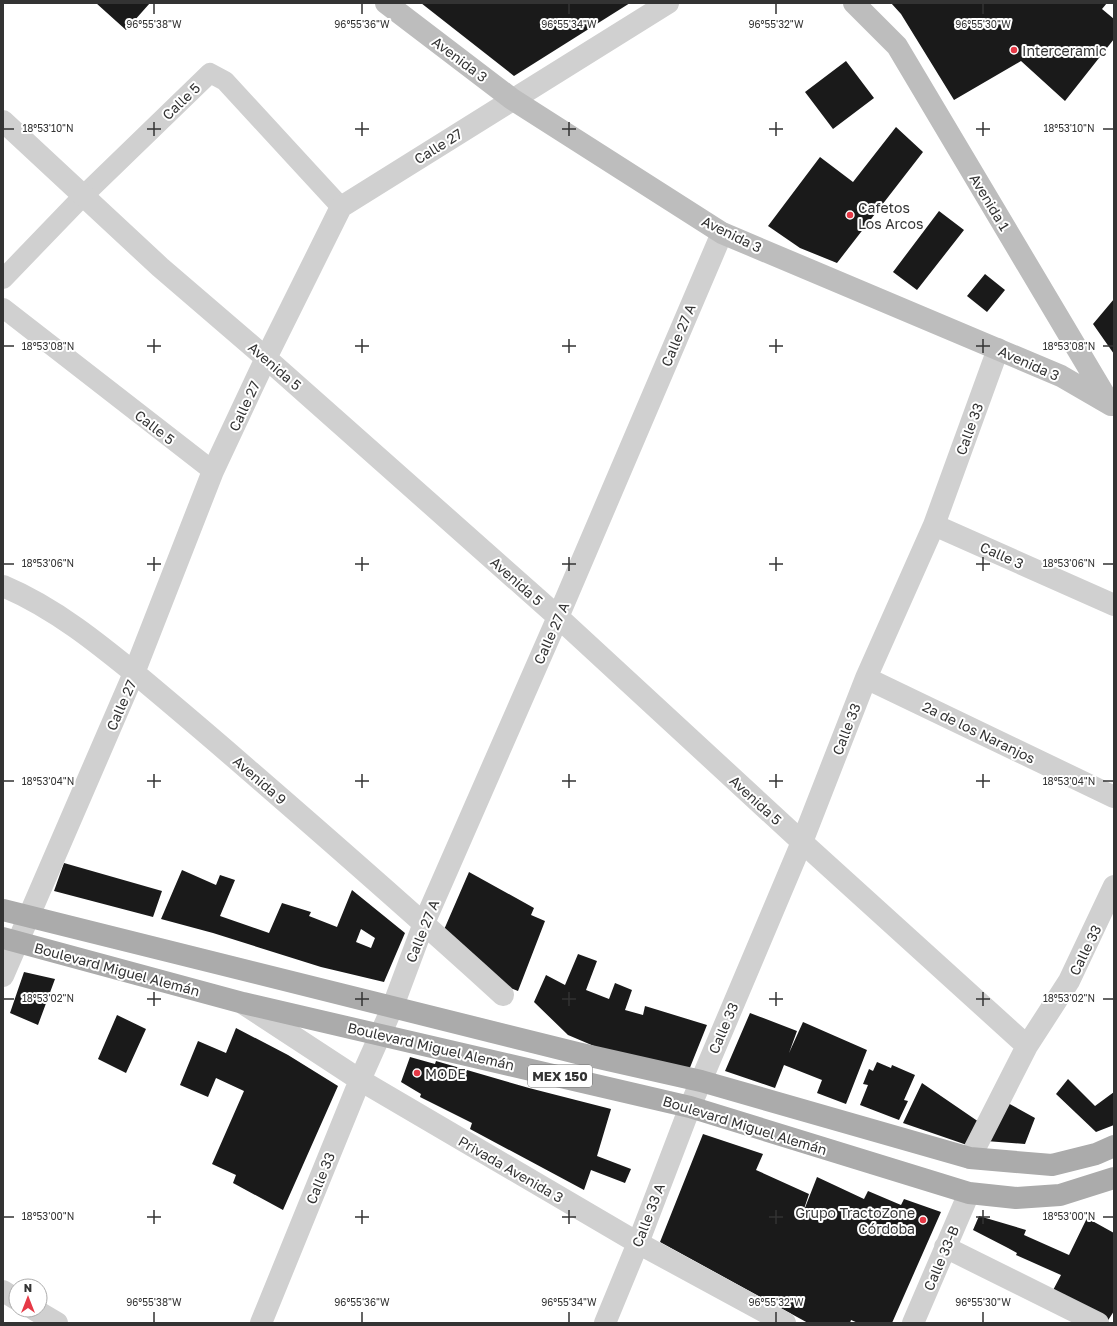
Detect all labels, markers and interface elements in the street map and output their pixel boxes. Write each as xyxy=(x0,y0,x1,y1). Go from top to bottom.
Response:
text: 96°55'38"W xyxy=(126,18,182,30)
text: 96°55'36"W xyxy=(334,18,390,30)
text: 96°55'34"W xyxy=(541,18,597,30)
text: 96°55'32"W xyxy=(748,18,804,30)
text: 96°55'30"W xyxy=(955,18,1011,30)
street label: Avenida 3 xyxy=(429,33,491,85)
place label: Interceramic xyxy=(1022,42,1107,59)
marker: Interceramic xyxy=(1009,45,1019,55)
street label: Calle 5 xyxy=(159,79,203,123)
text: 18°53'10"N xyxy=(22,122,74,134)
text: 18°53'10"N xyxy=(1043,122,1095,134)
street label: Calle 27 xyxy=(411,125,465,167)
street label: Avenida 1 xyxy=(966,170,1014,234)
place label: Cafetos Los Arcos xyxy=(858,199,923,232)
marker: Cafetos Los Arcos xyxy=(845,210,855,220)
street label: Avenida 3 xyxy=(699,212,765,256)
street label: Calle 27 A xyxy=(657,301,699,369)
street label: Avenida 5 xyxy=(245,338,305,394)
text: 18°53'08"N xyxy=(22,340,74,352)
text: 18°53'08"N xyxy=(1043,340,1095,352)
street label: Avenida 3 xyxy=(996,342,1062,384)
street label: Calle 27 xyxy=(225,378,263,434)
street label: Calle 33 xyxy=(952,401,986,457)
street label: Calle 5 xyxy=(132,406,178,448)
street label: Calle 3 xyxy=(978,538,1026,572)
street label: Avenida 5 xyxy=(487,553,547,609)
text: 18°53'06"N xyxy=(22,557,74,569)
text: 18°53'06"N xyxy=(1043,557,1095,569)
street label: Calle 27 A xyxy=(530,599,572,667)
street label: Calle 27 xyxy=(102,677,140,733)
street label: 2a de los Naranjos xyxy=(920,697,1038,767)
street label: Calle 33 xyxy=(828,701,864,757)
street label: Avenida 9 xyxy=(230,752,290,808)
street label: Avenida 5 xyxy=(727,772,785,828)
text: 18°53'04"N xyxy=(22,775,74,787)
text: 18°53'04"N xyxy=(1043,775,1095,787)
street label: Calle 27 A xyxy=(402,897,443,965)
street label: Calle 33 xyxy=(1065,922,1105,978)
street label: Boulevard Miguel Alemán xyxy=(32,939,202,999)
text: 18°53'02"N xyxy=(22,992,74,1004)
text: 18°53'02"N xyxy=(1043,992,1095,1004)
street label: Calle 33 xyxy=(705,1000,741,1056)
street label: Boulevard Miguel Alemán xyxy=(346,1019,516,1073)
place label: MODE xyxy=(425,1065,466,1082)
road number: MEX 150 xyxy=(528,1065,592,1087)
marker: MODE xyxy=(412,1068,422,1078)
street label: Boulevard Miguel Alemán xyxy=(661,1092,829,1158)
street label: Privada Avenida 3 xyxy=(455,1132,567,1206)
street label: Calle 33 xyxy=(302,1150,338,1206)
street label: Calle 33 A xyxy=(628,1180,668,1249)
place label: Grupo TractoZone Córdoba xyxy=(795,1204,915,1237)
text: 18°53'00"N xyxy=(22,1210,74,1222)
text: 18°53'00"N xyxy=(1043,1210,1095,1222)
marker: Grupo TractoZone Córdoba xyxy=(918,1215,928,1225)
street label: Calle 33-B xyxy=(920,1223,962,1293)
north arrow xyxy=(8,1278,48,1318)
text: N xyxy=(24,1281,32,1294)
text: 96°55'38"W xyxy=(126,1296,182,1308)
text: 96°55'36"W xyxy=(334,1296,390,1308)
text: 96°55'34"W xyxy=(541,1296,597,1308)
text: 96°55'32"W xyxy=(748,1296,804,1308)
text: 96°55'30"W xyxy=(955,1296,1011,1308)

